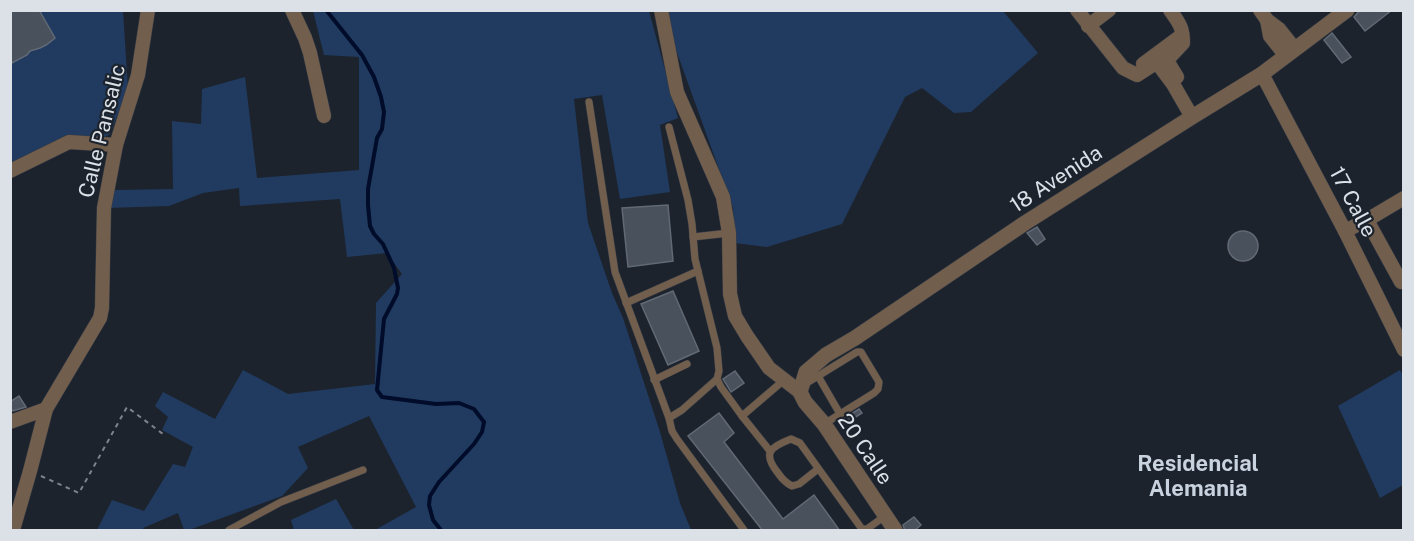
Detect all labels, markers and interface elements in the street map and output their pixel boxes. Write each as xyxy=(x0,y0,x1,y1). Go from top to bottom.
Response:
street label: Calle Pansalic xyxy=(73,62,130,200)
street label: 18 Avenida xyxy=(1005,140,1106,218)
street label: 17 Calle xyxy=(1325,162,1382,241)
street label: 20 Calle xyxy=(833,408,898,489)
district label: Residencial Alemania xyxy=(1137,450,1259,501)

